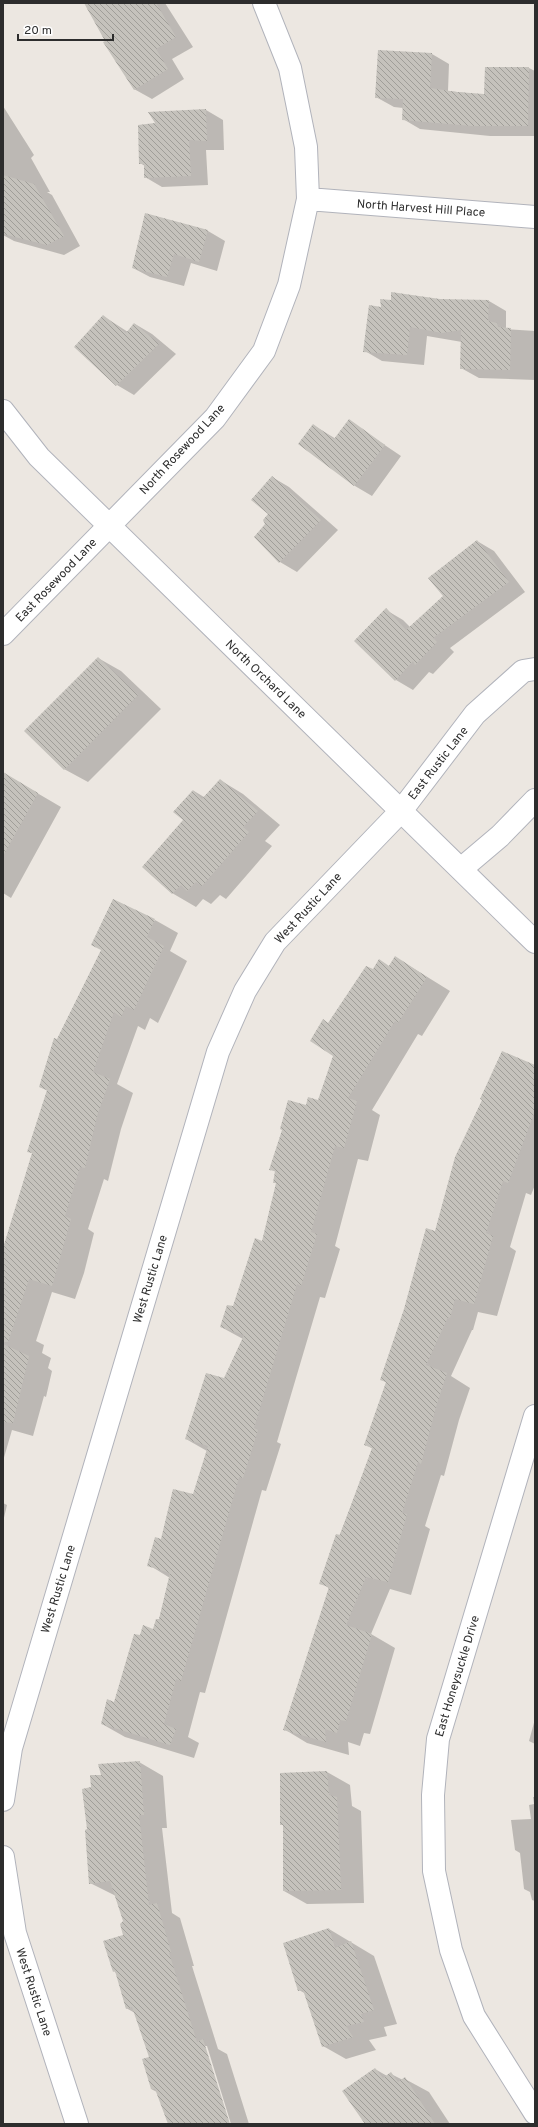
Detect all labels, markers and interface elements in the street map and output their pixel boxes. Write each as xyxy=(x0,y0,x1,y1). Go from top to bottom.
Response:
scale bar xyxy=(18,16,113,42)
text: 20 m xyxy=(24,23,52,39)
street label: North Harvest Hill Place xyxy=(356,197,486,221)
street label: North Rosewood Lane xyxy=(137,401,229,498)
street label: East Rosewood Lane xyxy=(12,535,101,626)
street label: North Orchard Lane xyxy=(221,637,309,723)
street label: East Rustic Lane xyxy=(405,724,473,804)
street label: West Rustic Lane xyxy=(272,870,346,948)
street label: West Rustic Lane xyxy=(130,1233,172,1326)
street label: West Rustic Lane xyxy=(38,1543,80,1636)
street label: East Honeysuckle Drive xyxy=(432,1614,484,1739)
street label: West Rustic Lane xyxy=(11,1946,55,2038)

